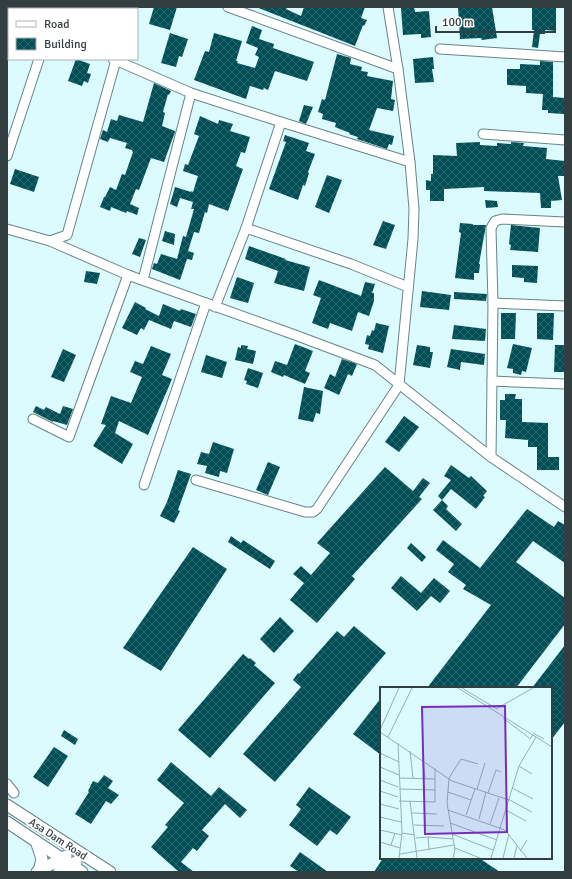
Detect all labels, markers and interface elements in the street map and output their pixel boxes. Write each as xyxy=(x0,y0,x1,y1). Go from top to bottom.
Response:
legend xyxy=(8,8,138,60)
scale bar xyxy=(436,8,555,34)
text: 100 m xyxy=(442,15,474,30)
text: Road xyxy=(44,17,70,32)
text: Building xyxy=(44,37,87,52)
inset map xyxy=(380,687,552,859)
street label: Asa Dam Road xyxy=(26,815,90,863)

